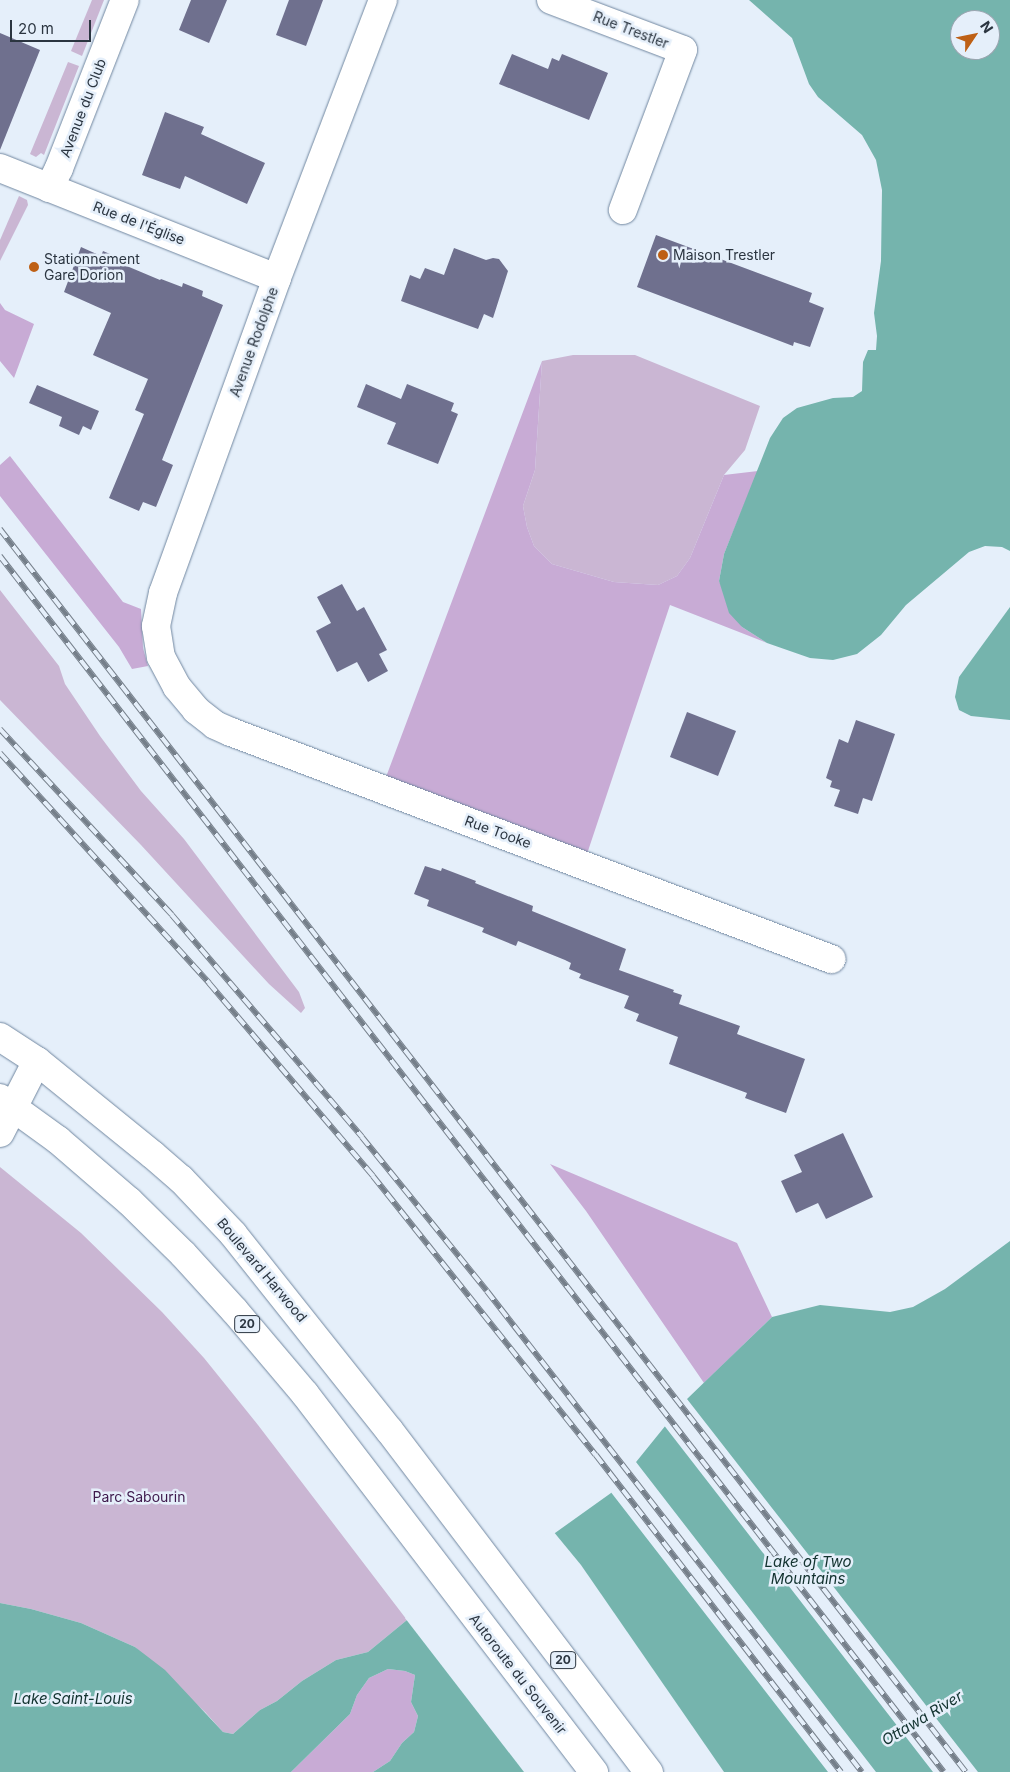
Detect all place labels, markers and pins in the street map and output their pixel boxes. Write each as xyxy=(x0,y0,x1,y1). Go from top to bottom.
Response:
place label: Maison Trestler xyxy=(673,247,775,263)
marker: Maison Trestler xyxy=(657,249,669,261)
place label: Stationnement Gare Dorion xyxy=(44,251,140,284)
marker: Stationnement Gare Dorion xyxy=(28,261,40,273)

